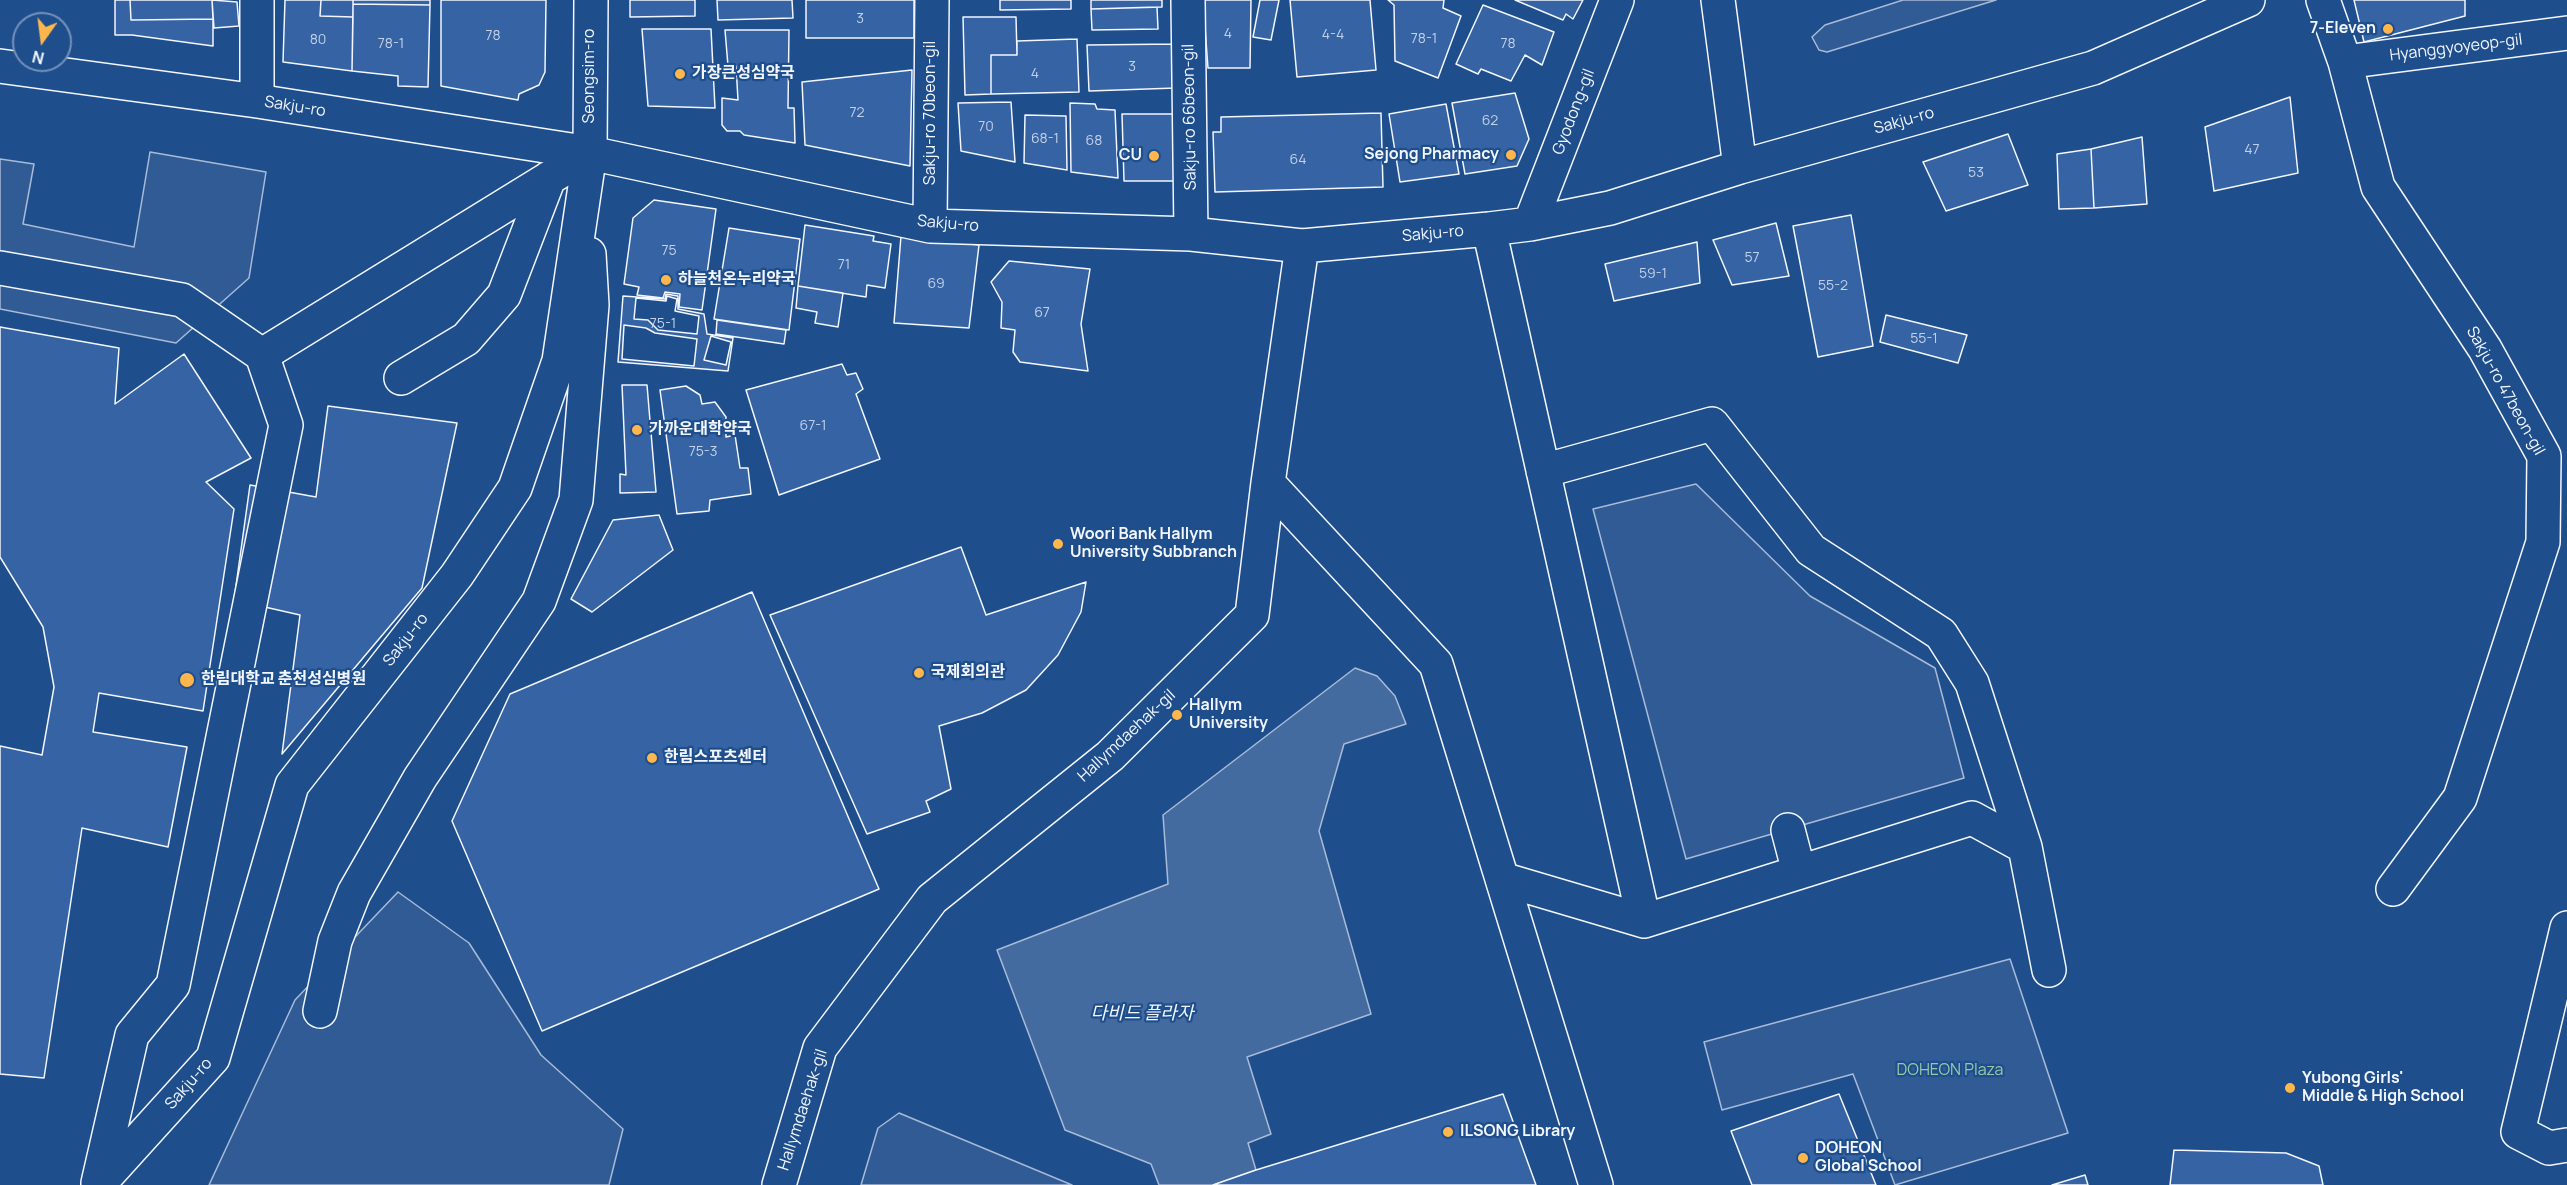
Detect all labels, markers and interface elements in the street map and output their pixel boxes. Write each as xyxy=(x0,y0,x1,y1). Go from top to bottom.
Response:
house number: 3 xyxy=(856,11,864,27)
north arrow xyxy=(12,12,72,72)
place label: 7-Eleven xyxy=(2310,19,2376,39)
marker: 7-Eleven xyxy=(2381,22,2395,36)
house number: 4 xyxy=(1224,26,1232,42)
house number: 4-4 xyxy=(1322,27,1344,43)
house number: 78 xyxy=(485,28,501,44)
street label: Seongsim-ro xyxy=(580,28,600,124)
street label: Hyanggyoyeop-gil xyxy=(2388,30,2524,66)
house number: 78-1 xyxy=(1411,31,1437,47)
house number: 80 xyxy=(310,32,326,48)
house number: 78-1 xyxy=(378,36,404,52)
house number: 78 xyxy=(1500,36,1516,52)
street label: Sakju-ro 70beon-gil xyxy=(921,41,941,185)
street label: Sakju-ro 66beon-gil xyxy=(1179,44,1201,190)
text: N xyxy=(30,45,46,70)
house number: 3 xyxy=(1128,59,1136,75)
place label: 가장큰성심약국 xyxy=(692,64,795,84)
house number: 4 xyxy=(1031,66,1039,82)
street label: Gyodong-gil xyxy=(1549,66,1599,158)
marker: 가장큰성심약국 xyxy=(673,67,687,81)
street label: Sakju-ro xyxy=(263,93,327,121)
street label: Sakju-ro xyxy=(1872,103,1936,139)
house number: 72 xyxy=(849,105,865,121)
house number: 62 xyxy=(1482,113,1498,129)
house number: 70 xyxy=(978,119,994,135)
house number: 68-1 xyxy=(1031,131,1059,147)
house number: 68 xyxy=(1086,133,1102,149)
house number: 47 xyxy=(2244,142,2260,158)
place label: Sejong Pharmacy xyxy=(1364,145,1499,165)
place label: CU xyxy=(1119,146,1142,166)
marker: Sejong Pharmacy xyxy=(1504,148,1518,162)
marker: CU xyxy=(1147,149,1161,163)
house number: 64 xyxy=(1290,152,1306,168)
house number: 53 xyxy=(1968,165,1984,181)
street label: Sakju-ro xyxy=(916,212,980,236)
street label: Sakju-ro xyxy=(1401,222,1465,246)
house number: 75 xyxy=(661,243,677,259)
house number: 57 xyxy=(1744,250,1760,266)
house number: 71 xyxy=(838,257,850,273)
house number: 59-1 xyxy=(1639,266,1667,282)
place label: 하늘천온누리약국 xyxy=(678,270,796,290)
marker: 하늘천온누리약국 xyxy=(659,273,673,287)
house number: 69 xyxy=(927,276,945,292)
house number: 55-2 xyxy=(1818,278,1848,294)
house number: 67 xyxy=(1034,305,1050,321)
house number: 75-1 xyxy=(650,316,676,332)
street label: Sakju-ro 47beon-gil xyxy=(2462,323,2548,459)
house number: 55-1 xyxy=(1910,331,1938,347)
house number: 67-1 xyxy=(799,418,827,434)
place label: 가까운대학약국 xyxy=(649,420,752,440)
marker: 가까운대학약국 xyxy=(630,423,644,437)
house number: 75-3 xyxy=(689,444,717,460)
place label: Woori Bank Hallym University Subbranch xyxy=(1070,525,1237,563)
marker: Woori Bank Hallym University Subbranch xyxy=(1051,537,1065,551)
street label: Sakju-ro xyxy=(379,610,433,670)
place label: 국제회의관 xyxy=(931,663,1005,683)
marker: 국제회의관 xyxy=(912,666,926,680)
place label: 한림대학교 춘천성심병원 xyxy=(201,670,366,690)
marker: 한림대학교 춘천성심병원 xyxy=(178,671,196,689)
street label: Hallymdaehak-gil xyxy=(1074,686,1180,786)
place label: Hallym University xyxy=(1189,696,1268,734)
marker: Hallym University xyxy=(1170,708,1184,722)
place label: 한림스포츠센터 xyxy=(664,748,767,768)
marker: 한림스포츠센터 xyxy=(645,751,659,765)
water label: 다비드 플라자 xyxy=(1091,1003,1193,1025)
street label: Hallymdaehak-gil xyxy=(774,1047,832,1173)
street label: Sakju-ro xyxy=(161,1054,217,1114)
park label: DOHEON Plaza xyxy=(1897,1061,2003,1081)
place label: Yubong Girls' Middle & High School xyxy=(2302,1069,2464,1107)
marker: Yubong Girls' Middle & High School xyxy=(2283,1081,2297,1095)
place label: ILSONG Library xyxy=(1460,1122,1575,1142)
marker: ILSONG Library xyxy=(1441,1125,1455,1139)
place label: DOHEON Global School xyxy=(1815,1139,1922,1177)
marker: DOHEON Global School xyxy=(1796,1151,1810,1165)

